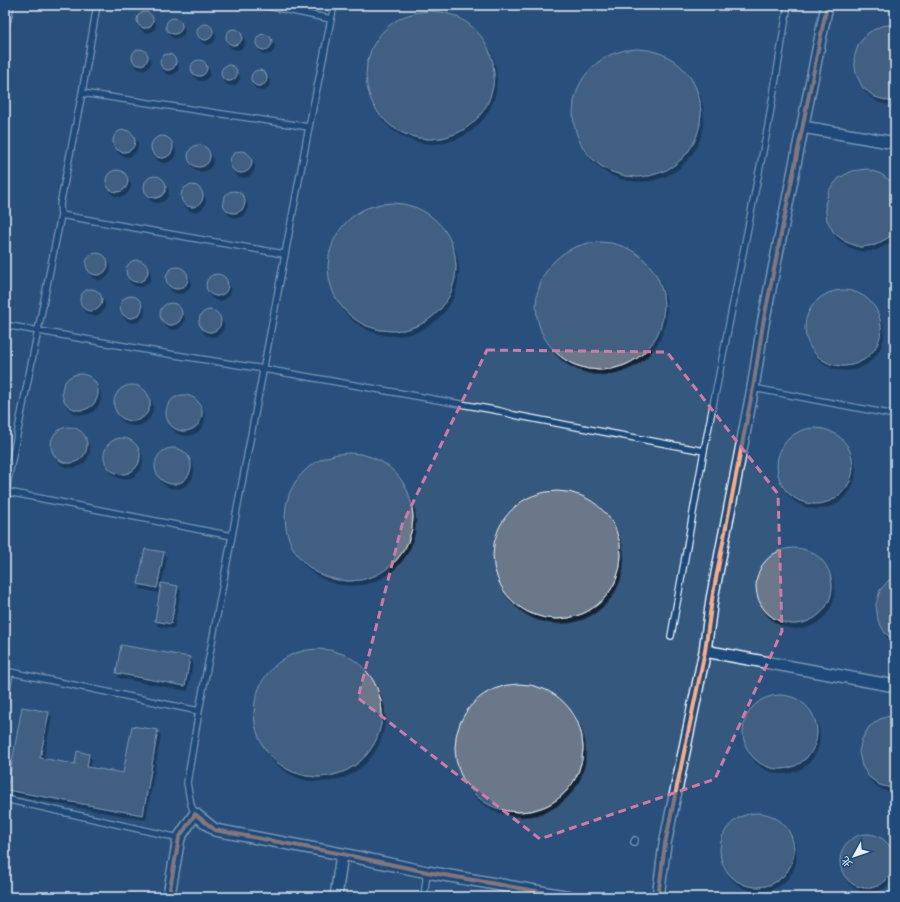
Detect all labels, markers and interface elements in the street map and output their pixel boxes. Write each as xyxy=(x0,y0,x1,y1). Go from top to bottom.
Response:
north arrow xyxy=(834,836,874,876)
text: 北 xyxy=(837,854,855,871)

